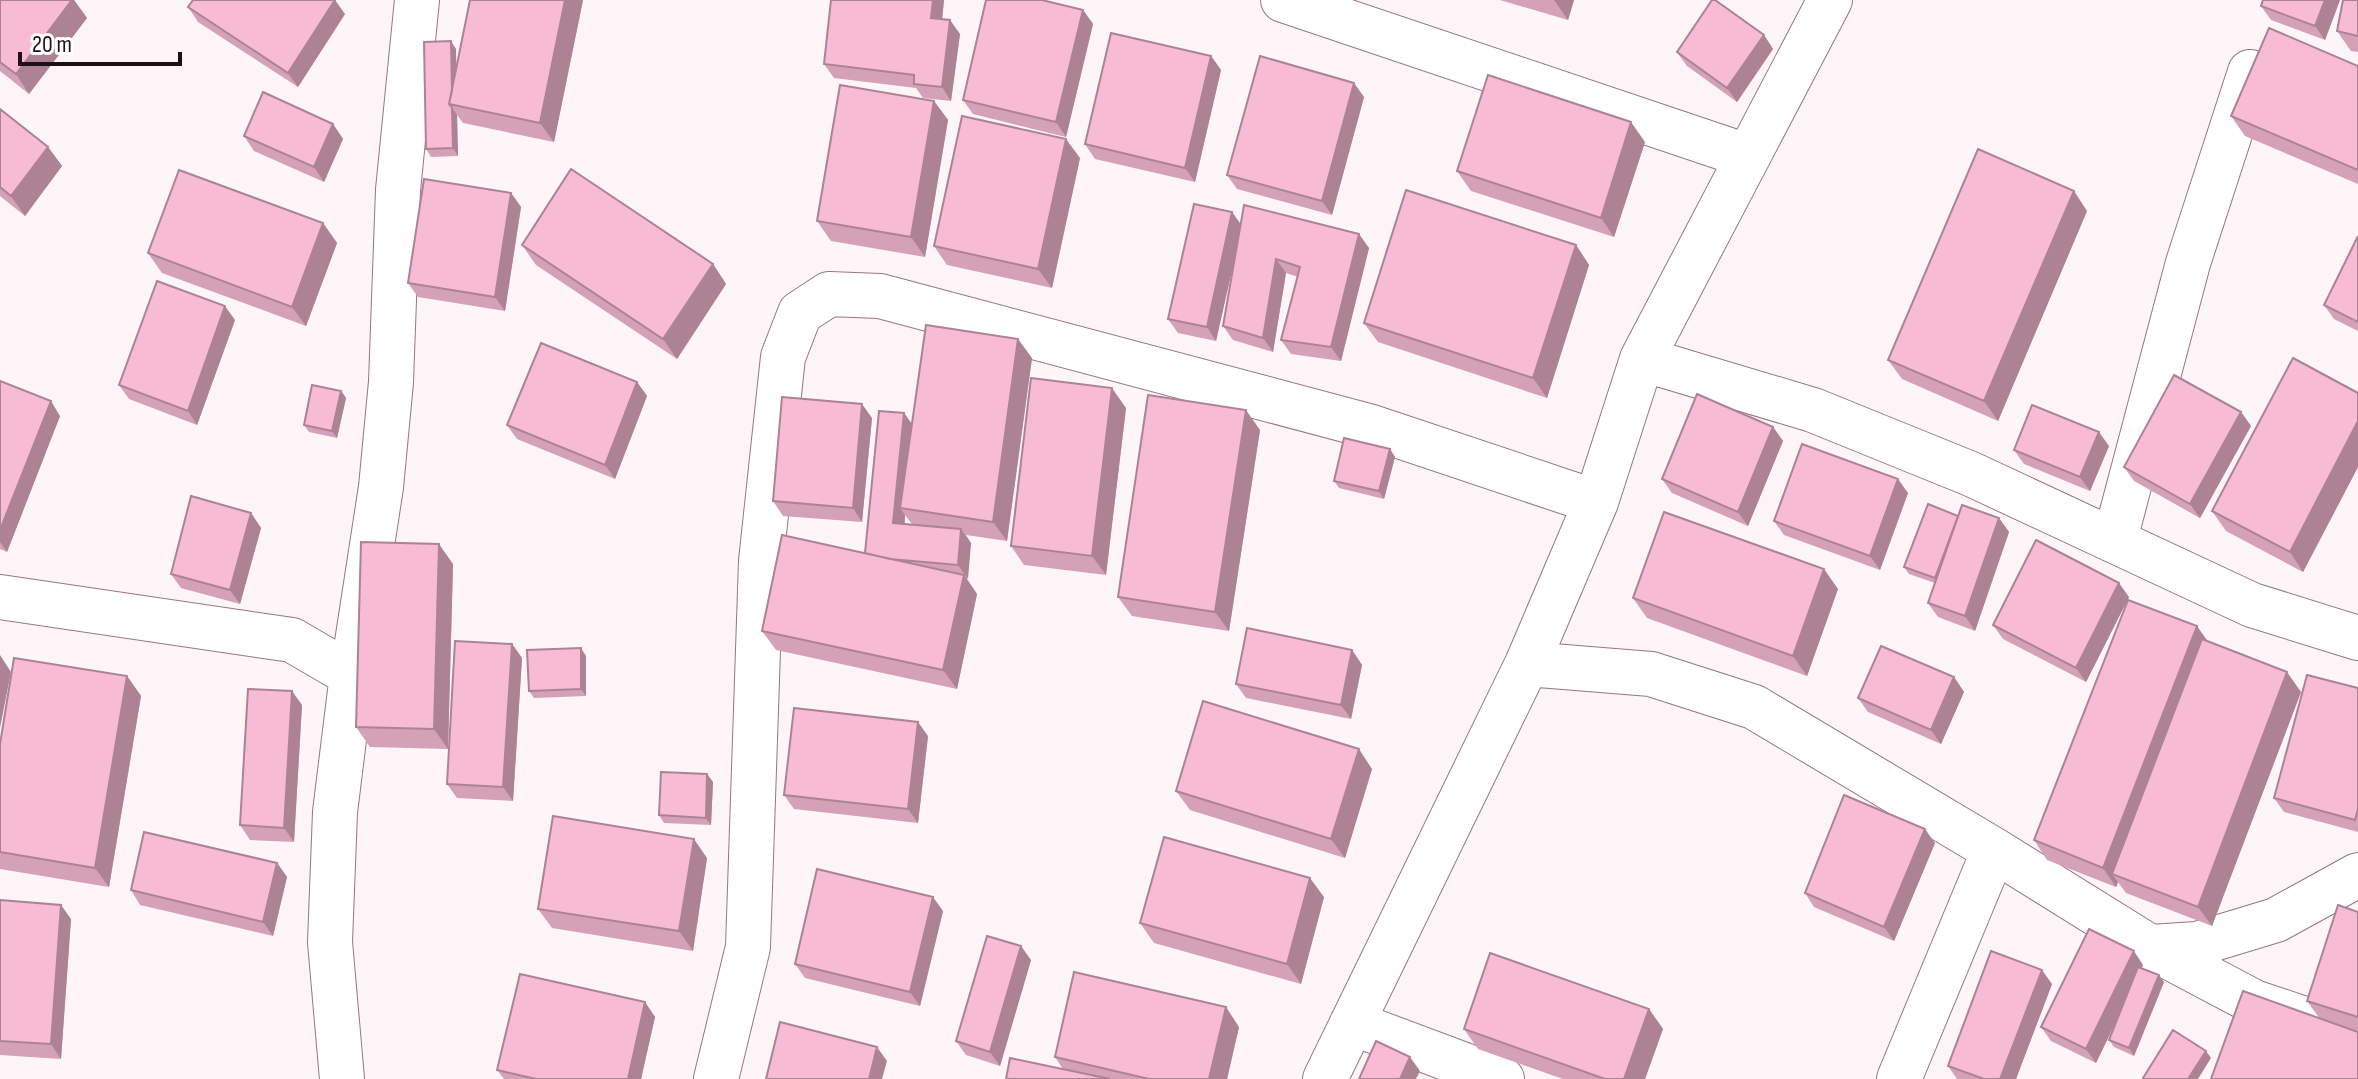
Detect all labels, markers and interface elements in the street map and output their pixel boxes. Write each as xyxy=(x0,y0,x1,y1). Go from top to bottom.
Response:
scale bar xyxy=(20,16,180,66)
text: 20 m xyxy=(32,30,72,59)

